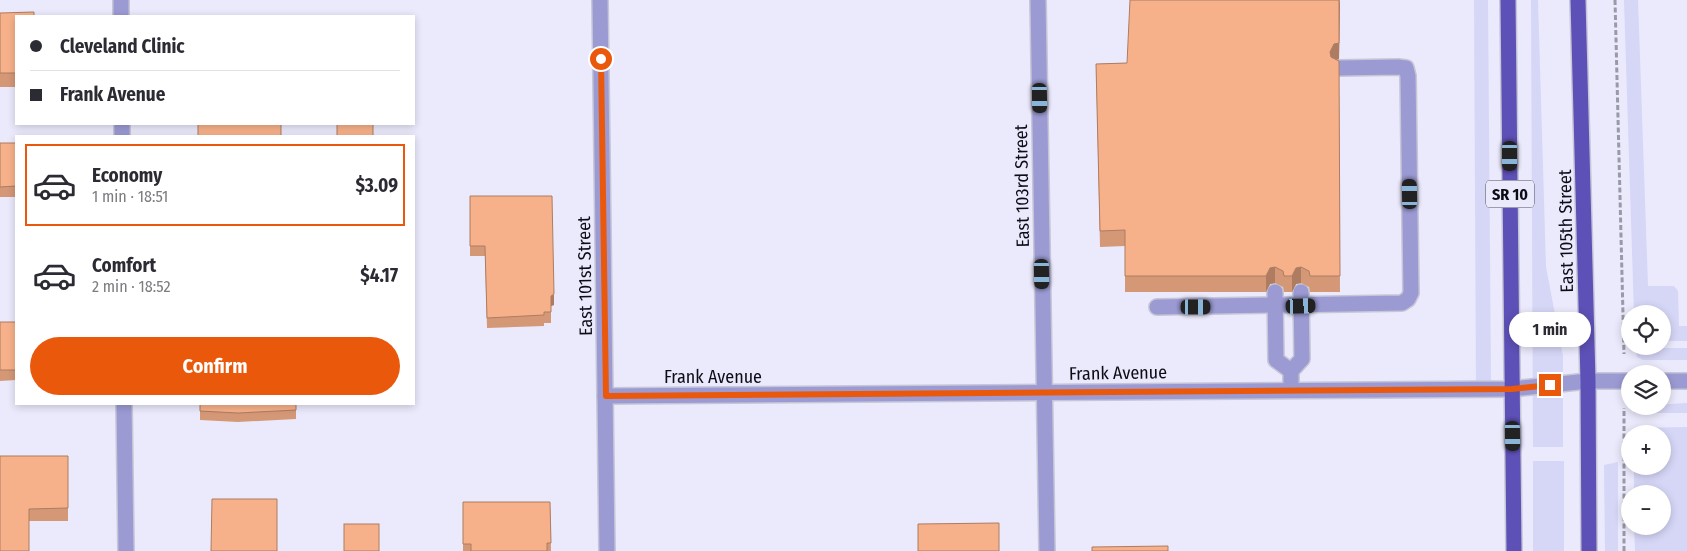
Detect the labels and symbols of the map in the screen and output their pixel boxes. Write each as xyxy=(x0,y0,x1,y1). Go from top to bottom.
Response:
route start xyxy=(590,48,612,70)
car xyxy=(1032,83,1047,113)
street label: East 103rd Street xyxy=(1010,124,1034,248)
car xyxy=(1502,141,1517,171)
street label: East 105th Street xyxy=(1554,169,1578,293)
car xyxy=(1402,179,1417,209)
road number: SR 10 xyxy=(1486,180,1534,208)
street label: East 101st Street xyxy=(573,216,597,336)
car xyxy=(1034,259,1049,289)
car xyxy=(1285,298,1316,314)
car xyxy=(1181,300,1211,315)
callout: 1 min xyxy=(1509,312,1591,348)
street label: Frank Avenue xyxy=(1069,361,1167,385)
street label: Frank Avenue xyxy=(664,366,762,388)
route end xyxy=(1539,374,1561,396)
car xyxy=(1505,421,1520,451)

